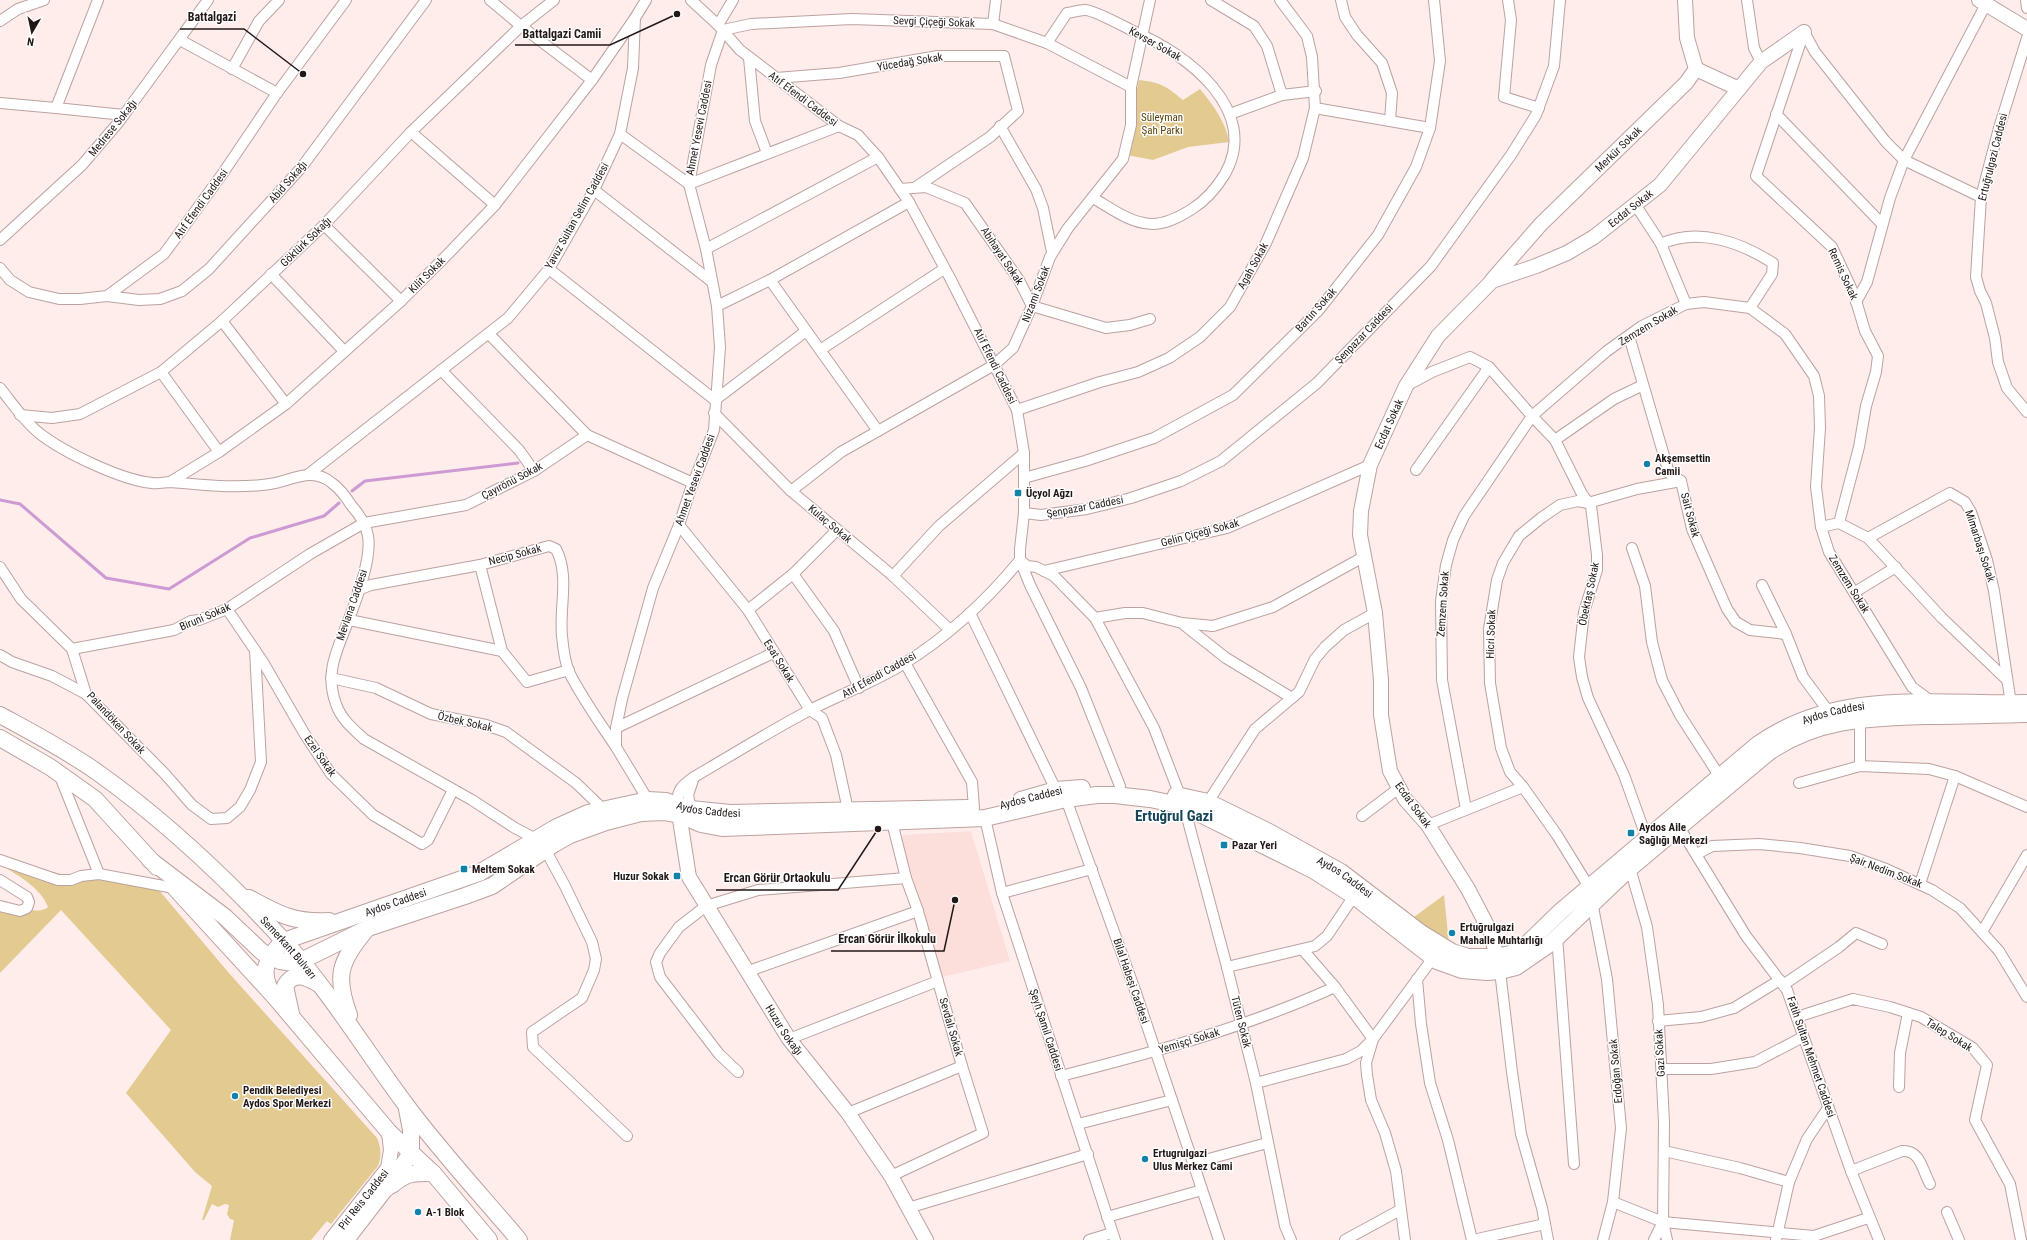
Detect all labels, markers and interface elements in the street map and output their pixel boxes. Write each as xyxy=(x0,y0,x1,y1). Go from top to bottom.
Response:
callout: Battalgazi xyxy=(180,5,244,29)
text: Battalgazi xyxy=(188,10,236,24)
north arrow xyxy=(12,12,52,52)
street label: Sevgi Çiçeği Sokak xyxy=(893,14,975,30)
callout: Battalgazi Camii xyxy=(515,21,610,45)
street label: Kevser Sokak xyxy=(1126,24,1184,64)
text: Battalgazi Camii xyxy=(523,27,601,41)
text: N xyxy=(26,34,35,48)
street label: Yücedağ Sokak xyxy=(876,50,944,74)
street label: Atıf Efendi Caddesi xyxy=(766,69,840,129)
street label: Ahmet Yesevi Caddesi xyxy=(683,79,715,177)
street label: Medrese Sokağı xyxy=(86,97,140,159)
park label: Süleyman Şah Parkı xyxy=(1141,111,1183,137)
street label: Ertuğrulgazi Caddesi xyxy=(1976,112,2010,202)
street label: Merkür Sokak xyxy=(1592,124,1644,174)
street label: Abid Sokağı xyxy=(266,158,310,206)
street label: Yavuz Sultan Selim Caddesi xyxy=(542,161,612,271)
street label: Atıf Efendi Caddesi xyxy=(171,167,231,241)
street label: Ecdat Sokak xyxy=(1605,187,1656,230)
street label: Göktürk Sokağı xyxy=(278,214,334,270)
street label: Abıhayat Sokak xyxy=(978,225,1026,287)
street label: Agah Sokak xyxy=(1235,240,1271,292)
street label: Remis Sokak xyxy=(1825,246,1861,302)
street label: Kilit Sokak xyxy=(406,254,448,296)
street label: Nizami Sokak xyxy=(1019,264,1053,324)
street label: Bartın Sokak xyxy=(1293,285,1339,335)
street label: Şenpazar Caddesi xyxy=(1332,301,1396,367)
street label: Zemzem Sokak xyxy=(1616,303,1680,349)
street label: Atıf Efendi Caddesi xyxy=(971,326,1019,406)
street label: Ecdat Sokak xyxy=(1372,397,1406,451)
street label: Ahmet Yesevi Caddesi xyxy=(672,432,718,528)
place label: Akşemsettin Camii xyxy=(1655,452,1710,478)
marker: Akşemsettin Camii xyxy=(1642,459,1652,469)
street label: Çayırönü Sokak xyxy=(479,460,545,502)
place label: Üçyol Ağzı xyxy=(1026,486,1073,500)
marker: Üçyol Ağzı xyxy=(1013,488,1023,498)
street label: Sait Sokak xyxy=(1678,491,1702,539)
street label: Şenpazar Caddesi xyxy=(1045,493,1125,521)
street label: Kulaç Sokak xyxy=(806,502,855,546)
street label: Mimarbaşı Sokak xyxy=(1962,508,1998,584)
street label: Gelin Çiçeği Sokak xyxy=(1159,516,1241,550)
street label: Necip Sokak xyxy=(487,542,543,568)
street label: Zemzem Sokak xyxy=(1826,552,1872,616)
street label: Öbektaş Sokak xyxy=(1576,561,1602,627)
street label: Mevlana Caddesi xyxy=(334,568,370,642)
street label: Zemzem Sokak xyxy=(1434,570,1452,637)
street label: Biruni Sokak xyxy=(178,600,232,634)
street label: Hicri Sokak xyxy=(1484,609,1498,659)
street label: Esat Sokak xyxy=(761,637,797,685)
street label: Atıf Efendi Caddesi xyxy=(840,649,918,701)
street label: Palandöken Sokak xyxy=(84,689,148,757)
street label: Aydos Caddesi xyxy=(1800,699,1865,727)
street label: Özbek Sokak xyxy=(436,709,494,735)
street label: Ezel Sokak xyxy=(301,733,339,779)
street label: Ecdat Sokak xyxy=(1392,780,1434,830)
street label: Aydos Caddesi xyxy=(998,784,1064,812)
street label: Aydos Caddesi xyxy=(675,798,740,820)
district label: Ertuğrul Gazi xyxy=(1135,807,1213,825)
place label: Aydos Aile Sağlığı Merkezi xyxy=(1639,821,1708,847)
marker: Aydos Aile Sağlığı Merkezi xyxy=(1626,828,1636,838)
place label: Pazar Yeri xyxy=(1232,839,1277,852)
marker: Pazar Yeri xyxy=(1219,840,1229,850)
street label: Şair Nedim Sokak xyxy=(1848,851,1924,891)
street label: Aydos Caddesi xyxy=(1315,854,1375,900)
place label: Meltem Sokak xyxy=(472,863,536,876)
marker: Meltem Sokak xyxy=(459,864,469,874)
callout: Ercan Görür Ortaokulu xyxy=(716,866,838,890)
place label: Huzur Sokak xyxy=(613,870,670,883)
marker: Huzur Sokak xyxy=(672,871,682,881)
text: Ercan Görür Ortaokulu xyxy=(724,871,830,885)
street label: Aydos Caddesi xyxy=(363,885,428,919)
street label: Semerkant Bulvarı xyxy=(258,914,320,981)
place label: Ertuğrulgazi Mahalle Muhtarlığı xyxy=(1460,921,1543,947)
callout: Ercan Görür İlkokulu xyxy=(831,927,944,951)
marker: Ertuğrulgazi Mahalle Muhtarlığı xyxy=(1447,928,1457,938)
text: Ercan Görür İlkokulu xyxy=(838,931,936,946)
street label: Bilal Habeşi Caddesi xyxy=(1110,937,1152,1025)
street label: Şeyh Şamil Caddesi xyxy=(1027,987,1065,1073)
street label: Tüten Sokak xyxy=(1228,995,1254,1049)
street label: Fatih Sultan Mehmet Caddesi xyxy=(1784,995,1838,1119)
street label: Sevdalı Sokak xyxy=(936,996,966,1058)
street label: Huzur Sokağı xyxy=(763,1002,806,1058)
street label: Talep Sokak xyxy=(1923,1016,1975,1054)
street label: Yemişçi Sokak xyxy=(1157,1026,1221,1056)
street label: Gazi Sokak xyxy=(1652,1029,1668,1077)
street label: Erdoğan Sokak xyxy=(1607,1038,1625,1104)
place label: Pendik Belediyesi Aydos Spor Merkezi xyxy=(243,1084,331,1110)
marker: Pendik Belediyesi Aydos Spor Merkezi xyxy=(230,1091,240,1101)
place label: Ertugrulgazi Ulus Merkez Cami xyxy=(1153,1147,1233,1173)
marker: Ertugrulgazi Ulus Merkez Cami xyxy=(1140,1154,1150,1164)
street label: Piri Reis Caddesi xyxy=(335,1166,391,1232)
place label: A-1 Blok xyxy=(426,1206,465,1219)
marker: A-1 Blok xyxy=(413,1207,423,1217)

